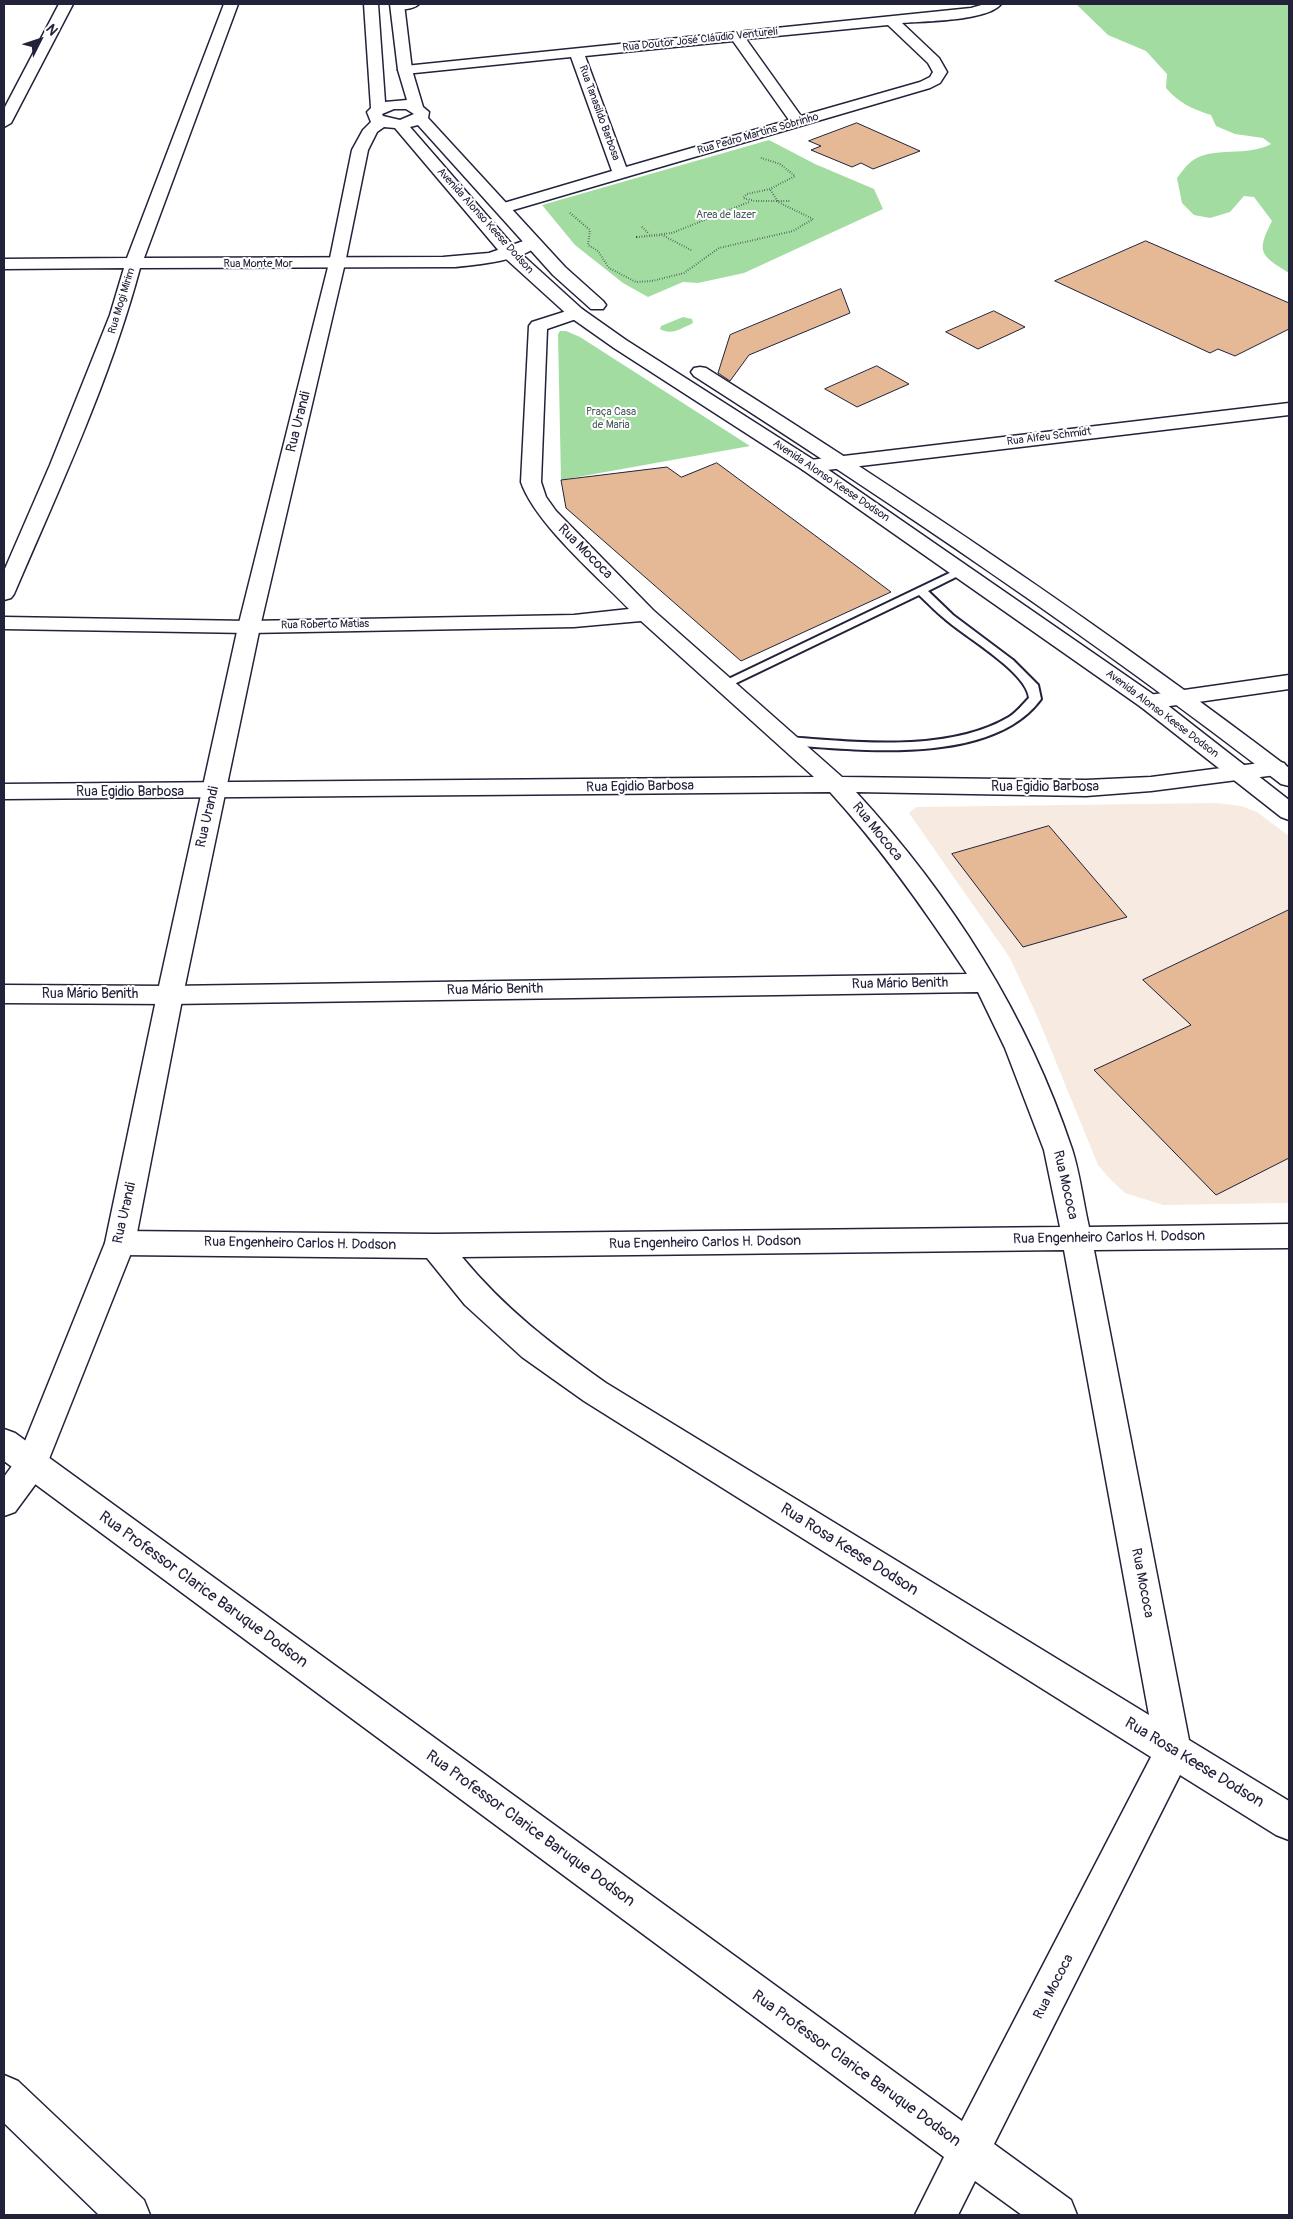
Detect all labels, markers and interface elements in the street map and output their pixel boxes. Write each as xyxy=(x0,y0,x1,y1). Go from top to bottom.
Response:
north arrow xyxy=(15,15,65,65)
text: N xyxy=(42,21,61,39)
street label: Rua Doutor José Cláudio Ventureli xyxy=(622,25,778,55)
street label: Rua Tanasildo Barbosa xyxy=(576,64,622,162)
street label: Rua Pedro Martins Sobrinho xyxy=(696,110,820,158)
street label: Avenida Alonso Keese Dodson xyxy=(434,165,536,277)
park label: Area de lazer xyxy=(696,208,756,222)
street label: Rua Monte Mor xyxy=(223,257,293,271)
street label: Rua Mogi Mirim xyxy=(106,266,138,336)
street label: Rua Urandi xyxy=(283,390,315,454)
park label: Praça Casa de Maria xyxy=(586,405,636,431)
street label: Rua Alfeu Schmidt xyxy=(1006,425,1092,449)
street label: Avenida Alonso Keese Dodson xyxy=(770,437,892,525)
street label: Rua Mococa xyxy=(554,521,616,583)
street label: Rua Roberto Matias xyxy=(281,618,369,632)
street label: Avenida Alonso Keese Dodson xyxy=(1103,667,1221,761)
street label: Rua Egidio Barbosa xyxy=(586,778,694,796)
street label: Rua Egidio Barbosa xyxy=(991,779,1099,795)
street label: Rua Egidio Barbosa xyxy=(76,784,184,800)
street label: Rua Urandi xyxy=(193,785,223,849)
street label: Rua Mococa xyxy=(848,799,906,865)
street label: Rua Mário Benith xyxy=(852,975,948,993)
street label: Rua Mário Benith xyxy=(447,981,543,999)
street label: Rua Mário Benith xyxy=(42,986,138,1002)
street label: Rua Mococa xyxy=(1049,1149,1081,1221)
street label: Rua Urandi xyxy=(110,1181,140,1245)
street label: Rua Engenheiro Carlos H. Dodson xyxy=(1013,1228,1205,1248)
street label: Rua Engenheiro Carlos H. Dodson xyxy=(609,1233,801,1253)
street label: Rua Engenheiro Carlos H. Dodson xyxy=(204,1234,396,1254)
street label: Rua Rosa Keese Dodson xyxy=(776,1500,922,1600)
street label: Rua Professor Clarice Baruque Dodson xyxy=(95,1508,311,1672)
street label: Rua Mococa xyxy=(1127,1547,1157,1619)
street label: Rua Rosa Keese Dodson xyxy=(1121,1714,1267,1812)
street label: Rua Professor Clarice Baruque Dodson xyxy=(422,1747,638,1911)
street label: Rua Mococa xyxy=(1031,1952,1077,2022)
street label: Rua Professor Clarice Baruque Dodson xyxy=(748,1987,964,2151)

